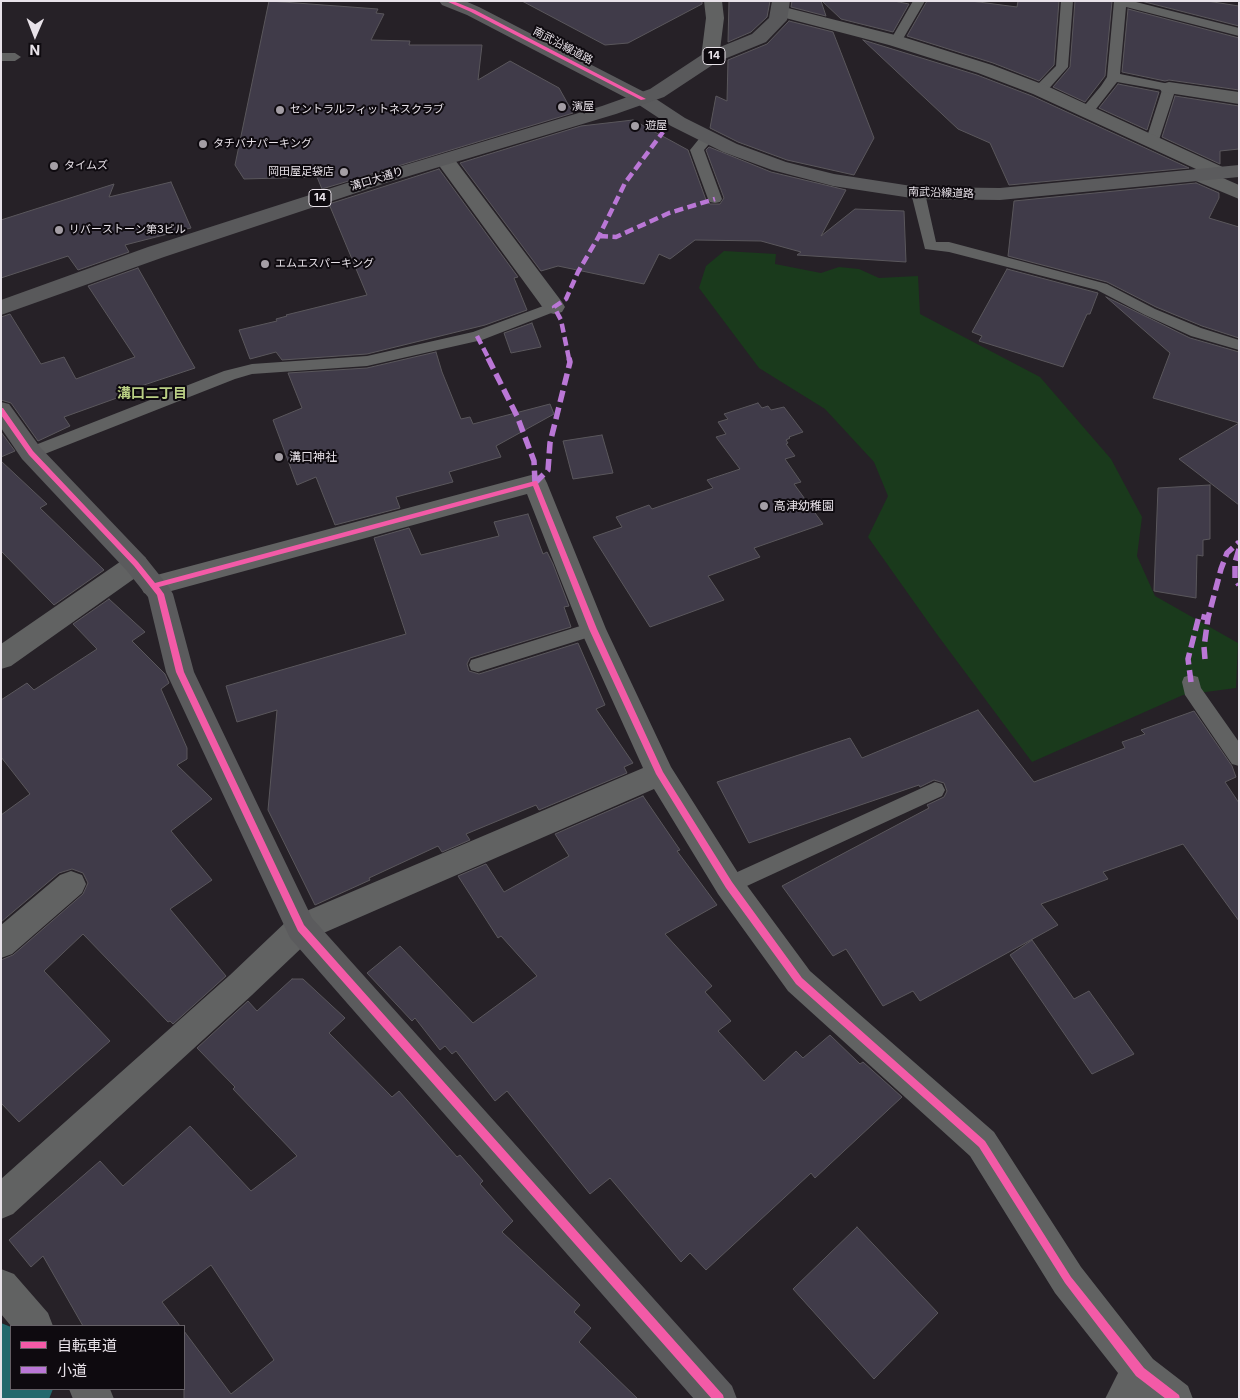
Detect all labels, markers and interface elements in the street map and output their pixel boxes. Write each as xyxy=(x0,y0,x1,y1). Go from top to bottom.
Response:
north arrow xyxy=(10,10,60,60)
street label: 南武沿線道路 xyxy=(531,25,595,67)
text: N xyxy=(29,42,40,59)
road number: 14 xyxy=(703,48,725,64)
place label: 濱屋 xyxy=(572,100,594,114)
marker: 濱屋 xyxy=(556,101,568,113)
place label: セントラルフィットネスクラブ xyxy=(290,103,444,117)
marker: セントラルフィットネスクラブ xyxy=(274,104,286,116)
place label: 遊屋 xyxy=(645,119,667,133)
marker: 遊屋 xyxy=(629,120,641,132)
place label: タチバナパーキング xyxy=(213,137,312,151)
marker: タチバナパーキング xyxy=(197,138,209,150)
place label: タイムズ xyxy=(64,159,108,173)
marker: タイムズ xyxy=(48,160,60,172)
place label: 岡田屋足袋店 xyxy=(268,165,334,179)
street label: 溝口大通り xyxy=(349,165,405,193)
marker: 岡田屋足袋店 xyxy=(338,166,350,178)
street label: 南武沿線道路 xyxy=(908,185,974,201)
road number: 14 xyxy=(309,190,331,207)
place label: リバーストーン第3ビル xyxy=(69,223,186,237)
marker: リバーストーン第3ビル xyxy=(53,224,65,236)
place label: エムエスパーキング xyxy=(275,257,374,271)
marker: エムエスパーキング xyxy=(259,258,271,270)
district label: 溝口二丁目 xyxy=(117,386,187,402)
place label: 溝口神社 xyxy=(289,450,337,464)
marker: 溝口神社 xyxy=(273,451,285,463)
place label: 高津幼稚園 xyxy=(774,499,834,513)
marker: 高津幼稚園 xyxy=(758,500,770,512)
legend xyxy=(10,1325,185,1390)
text: 自転車道 xyxy=(57,1336,117,1355)
text: 小道 xyxy=(57,1361,87,1380)

